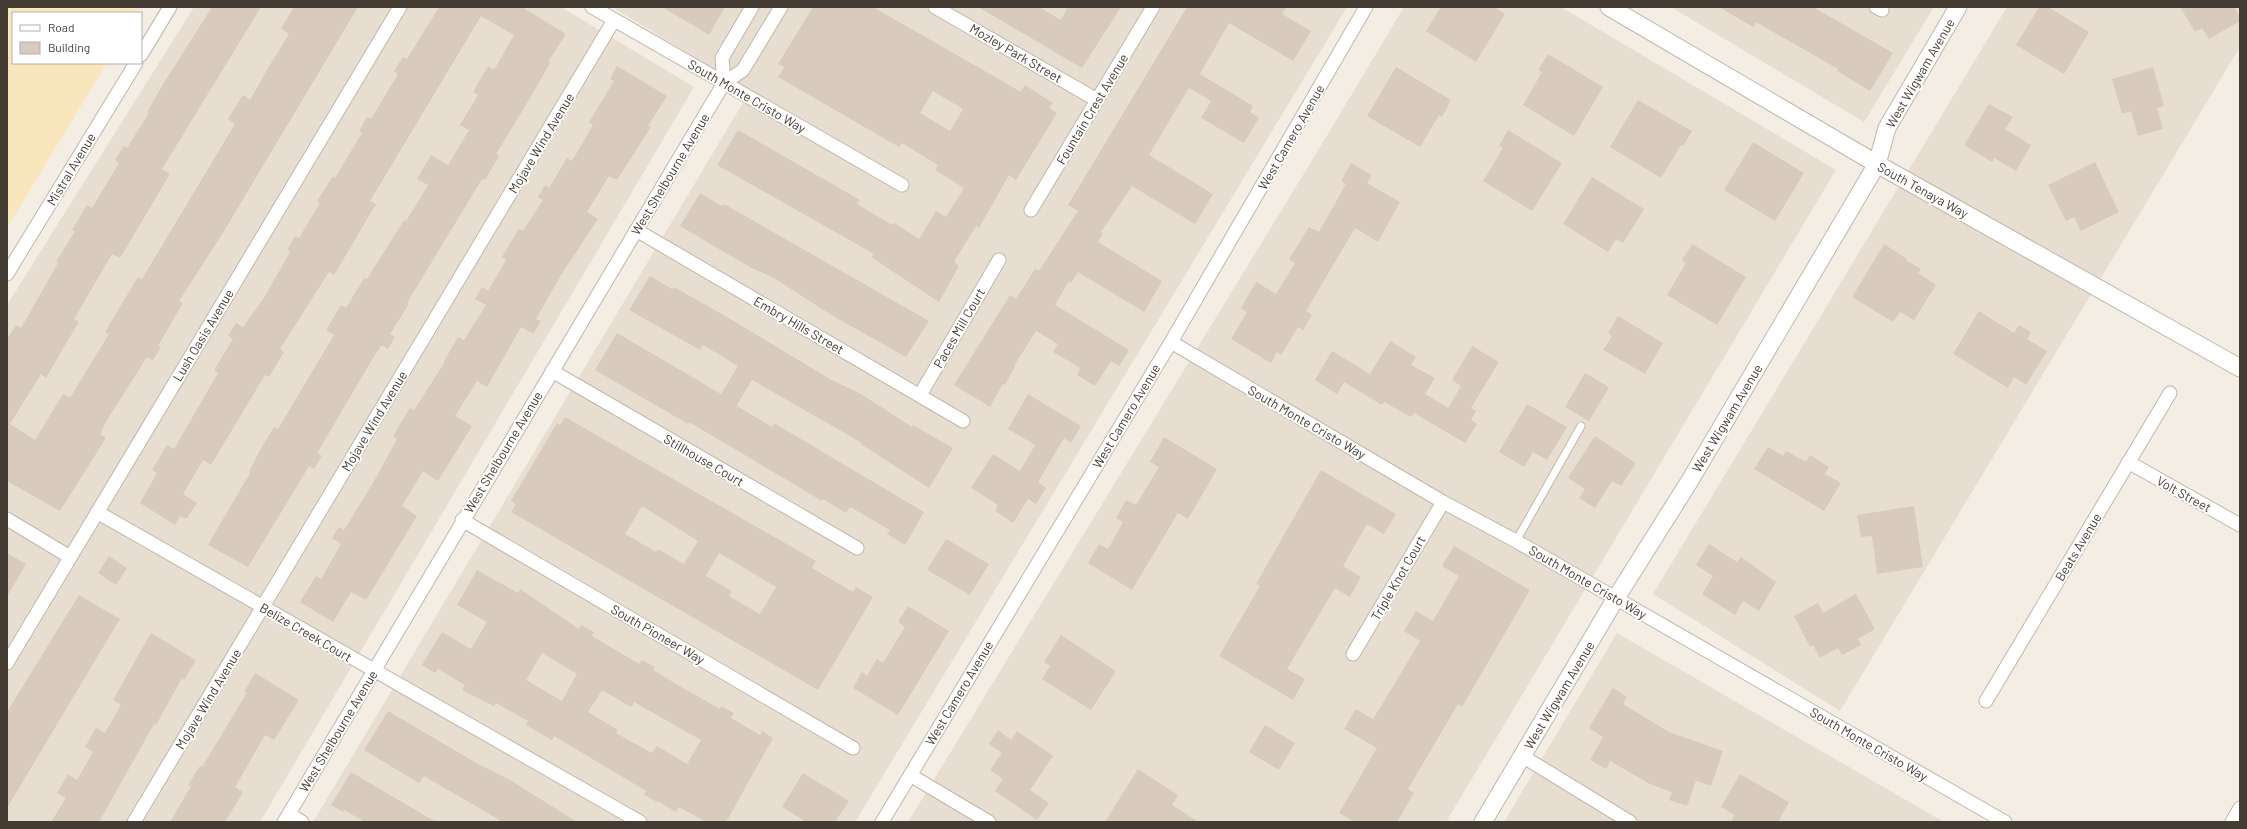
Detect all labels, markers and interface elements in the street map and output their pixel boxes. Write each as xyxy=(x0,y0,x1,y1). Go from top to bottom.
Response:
legend xyxy=(12,12,142,64)
street label: West Wigwam Avenue xyxy=(1882,16,1958,130)
text: Road xyxy=(48,20,75,34)
street label: Mozley Park Street xyxy=(967,20,1065,86)
text: Building xyxy=(48,40,90,54)
street label: Fountain Crest Avenue xyxy=(1053,51,1131,167)
street label: South Monte Cristo Way xyxy=(685,56,809,136)
street label: West Camero Avenue xyxy=(1254,81,1328,192)
street label: Mojave Wind Avenue xyxy=(505,90,577,196)
street label: West Shelbourne Avenue xyxy=(627,110,713,238)
street label: Mistral Avenue xyxy=(43,130,99,208)
street label: South Tenaya Way xyxy=(1875,158,1971,222)
street label: Paces Mill Court xyxy=(930,285,988,371)
street label: Lush Oasis Avenue xyxy=(169,286,237,384)
street label: Embry Hills Street xyxy=(751,293,847,357)
street label: West Camero Avenue xyxy=(1089,361,1164,471)
street label: West Wigwam Avenue xyxy=(1688,361,1766,475)
street label: Mojave Wind Avenue xyxy=(338,368,410,474)
street label: South Monte Cristo Way xyxy=(1245,382,1369,462)
street label: West Shelbourne Avenue xyxy=(460,388,546,516)
street label: Stillhouse Court xyxy=(661,431,747,489)
street label: Volt Street xyxy=(2154,472,2214,516)
street label: Beats Avenue xyxy=(2051,510,2105,584)
street label: Triple Knot Court xyxy=(1367,533,1429,623)
street label: South Monte Cristo Way xyxy=(1526,542,1650,622)
street label: Belize Creek Court xyxy=(257,599,355,665)
street label: South Pioneer Way xyxy=(608,601,708,667)
street label: West Camero Avenue xyxy=(922,638,997,748)
street label: West Wigwam Avenue xyxy=(1520,638,1598,752)
street label: Mojave Wind Avenue xyxy=(172,646,244,752)
street label: West Shelbourne Avenue xyxy=(295,667,381,795)
street label: South Monte Cristo Way xyxy=(1807,704,1931,784)

